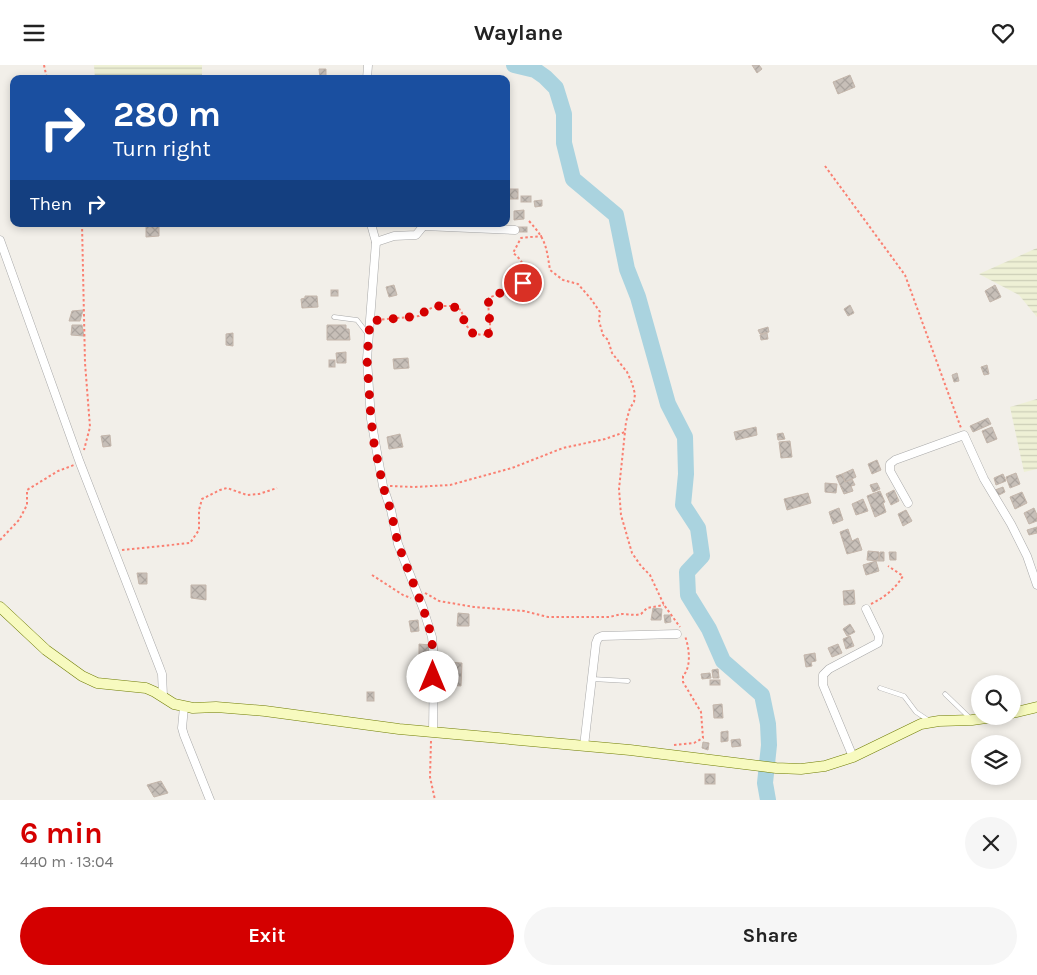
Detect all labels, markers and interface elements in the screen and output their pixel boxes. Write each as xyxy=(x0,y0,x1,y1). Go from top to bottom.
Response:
icon: menu xyxy=(20,19,48,47)
icon: heart xyxy=(989,19,1017,47)
text: Waylane xyxy=(474,20,563,46)
text: 280 m xyxy=(113,94,221,135)
icon: right xyxy=(30,95,95,160)
text: Turn right xyxy=(113,136,211,162)
icon: right xyxy=(82,190,110,218)
text: Then xyxy=(30,193,72,215)
pin xyxy=(502,262,544,304)
icon: arrive xyxy=(509,269,537,297)
position arrow xyxy=(406,650,458,702)
map controls xyxy=(971,675,1021,785)
button: search xyxy=(971,675,1021,725)
button: layers xyxy=(971,735,1021,785)
text: 6 min xyxy=(20,815,103,851)
button: close xyxy=(965,817,1017,869)
text: 440 m · 13:04 xyxy=(20,852,113,871)
button: Exit xyxy=(20,907,514,965)
button: Share xyxy=(524,907,1017,965)

